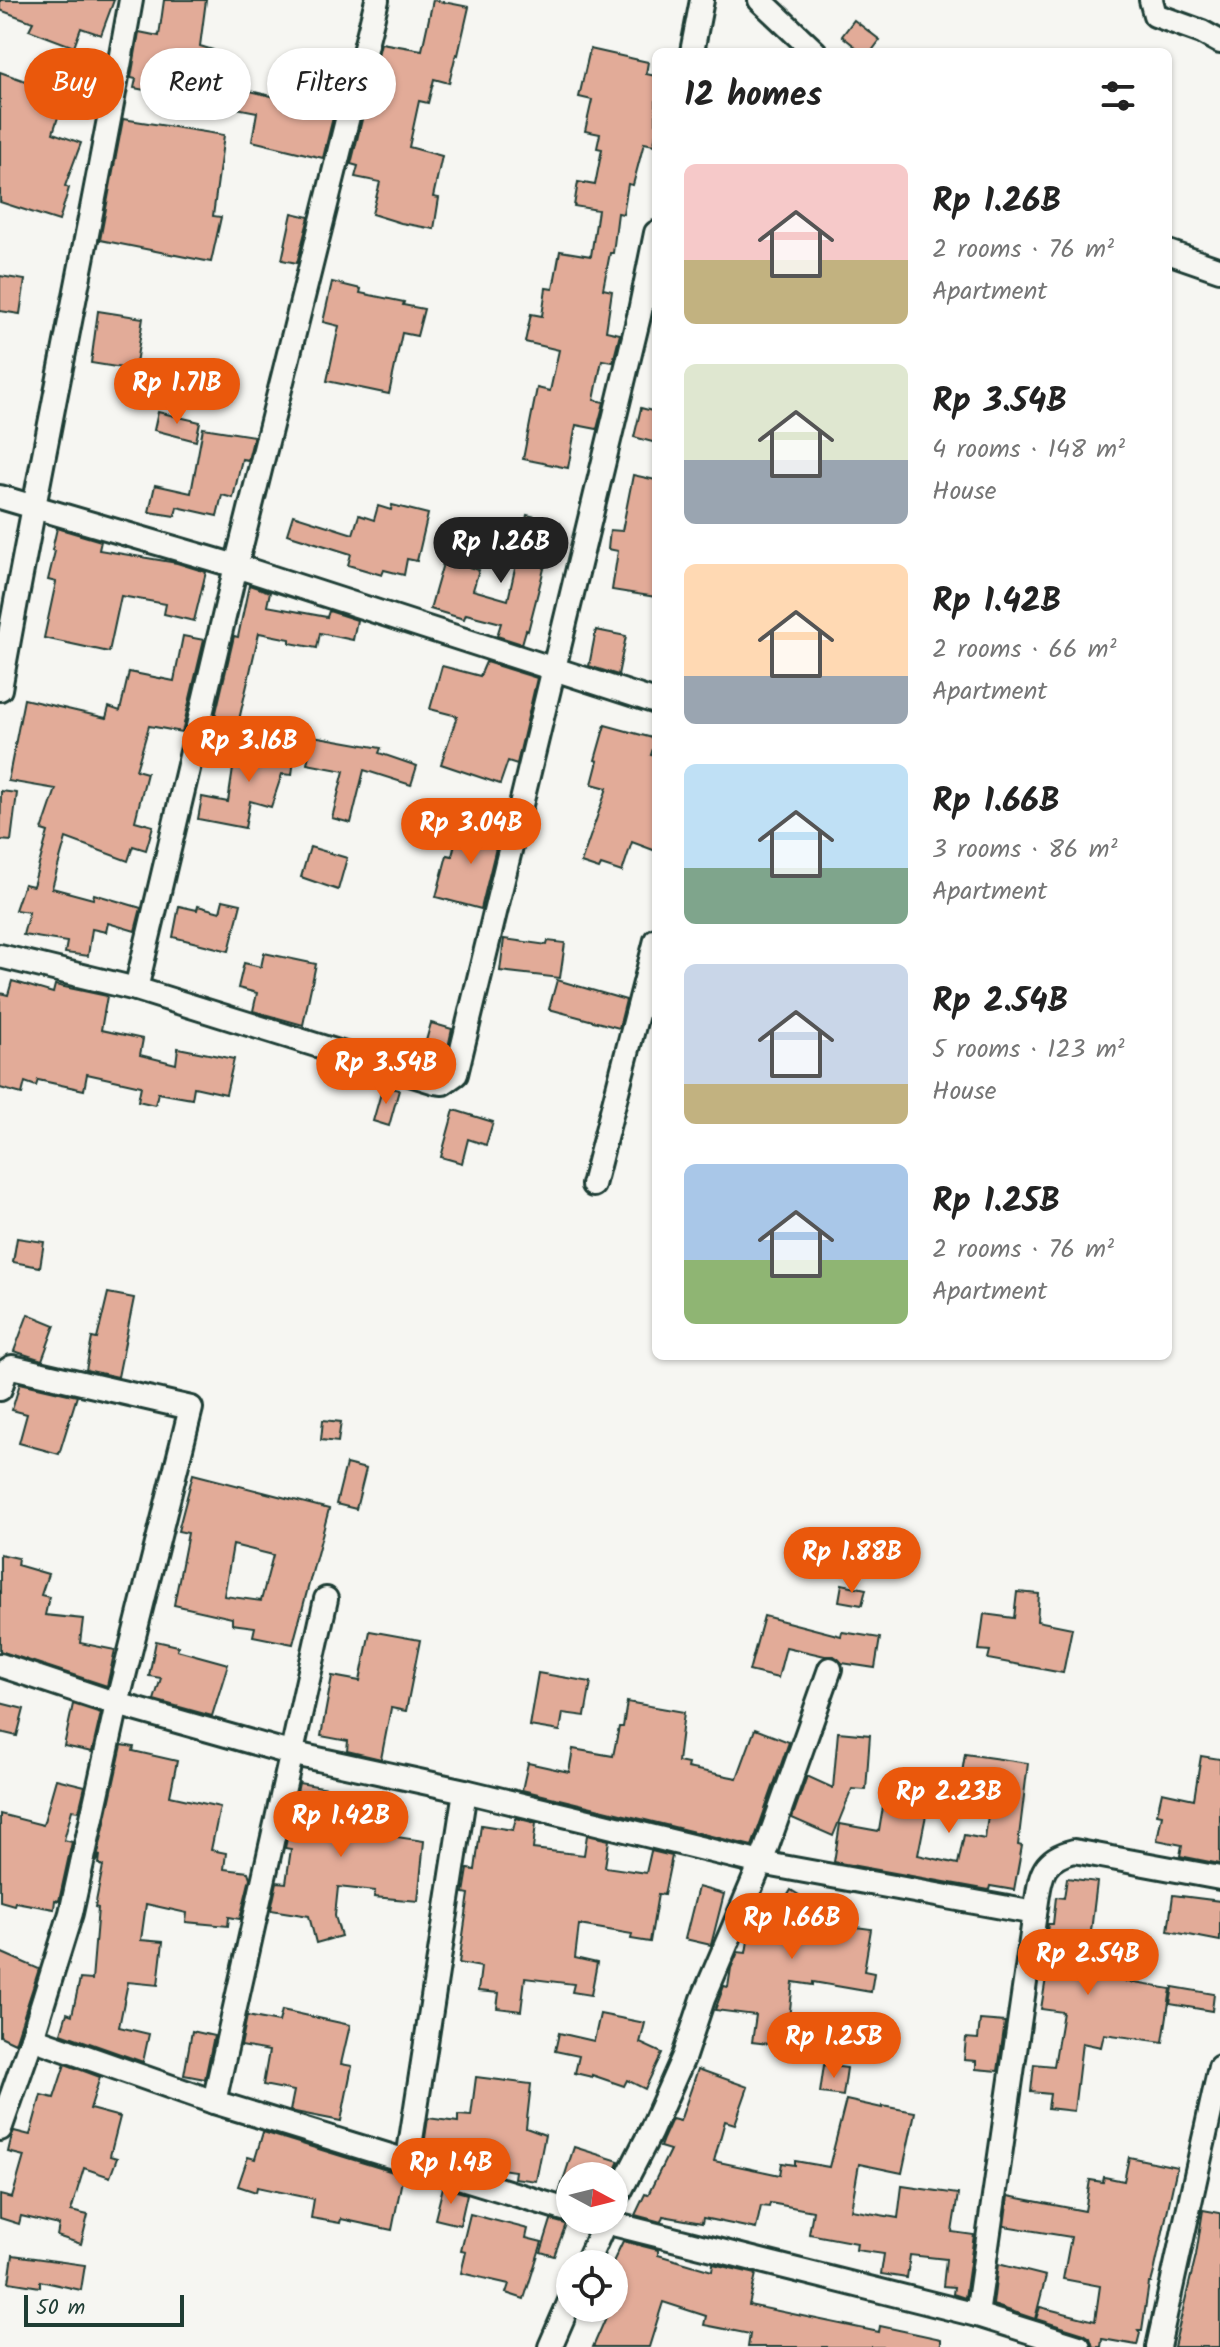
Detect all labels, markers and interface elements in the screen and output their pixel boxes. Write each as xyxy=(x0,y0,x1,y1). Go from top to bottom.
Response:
chip: Buy xyxy=(24,48,124,120)
chip: Rent xyxy=(140,48,251,120)
chip: Filters xyxy=(267,48,396,120)
text: 12 homes xyxy=(684,69,822,123)
icon: filters xyxy=(1096,74,1140,118)
text: Rp 1.26B xyxy=(932,175,1062,229)
icon: home xyxy=(748,196,844,292)
text: 2 rooms · 76 m² xyxy=(932,229,1114,271)
text: Apartment xyxy=(932,271,1047,313)
pin: Rp 1.71B xyxy=(94,358,260,426)
text: Rp 1.71B xyxy=(132,363,222,405)
text: Rp 3.54B xyxy=(932,375,1067,429)
icon: home xyxy=(748,396,844,492)
text: 4 rooms · 148 m² xyxy=(932,429,1125,471)
text: House xyxy=(932,471,996,513)
pin: Rp 1.26B xyxy=(418,517,584,585)
text: Rp 1.26B xyxy=(451,522,551,564)
text: Rp 1.42B xyxy=(932,575,1062,629)
icon: home xyxy=(748,596,844,692)
text: 2 rooms · 66 m² xyxy=(932,629,1117,671)
text: Apartment xyxy=(932,671,1047,713)
pin: Rp 3.16B xyxy=(166,716,332,784)
text: Rp 3.16B xyxy=(200,721,298,763)
text: Rp 1.66B xyxy=(932,775,1060,829)
icon: home xyxy=(748,796,844,892)
pin: Rp 3.04B xyxy=(388,798,554,866)
text: Rp 3.04B xyxy=(419,803,523,845)
text: 3 rooms · 86 m² xyxy=(932,829,1117,871)
text: Apartment xyxy=(932,871,1047,913)
text: Rp 2.54B xyxy=(932,975,1069,1029)
icon: home xyxy=(748,996,844,1092)
text: 5 rooms · 123 m² xyxy=(932,1029,1125,1071)
pin: Rp 3.54B xyxy=(303,1038,469,1106)
text: Rp 3.54B xyxy=(334,1043,438,1085)
text: House xyxy=(932,1071,996,1113)
text: Rp 1.25B xyxy=(932,1175,1060,1229)
icon: home xyxy=(748,1196,844,1292)
text: 2 rooms · 76 m² xyxy=(932,1229,1114,1271)
text: Apartment xyxy=(932,1271,1047,1313)
pin: Rp 1.88B xyxy=(769,1527,935,1595)
text: Rp 1.88B xyxy=(802,1532,902,1574)
pin: Rp 2.23B xyxy=(866,1767,1032,1835)
text: Rp 2.23B xyxy=(896,1772,1002,1814)
pin: Rp 1.42B xyxy=(258,1791,424,1859)
text: Rp 1.42B xyxy=(291,1796,391,1838)
pin: Rp 1.66B xyxy=(709,1893,875,1961)
text: Rp 1.66B xyxy=(743,1898,841,1940)
pin: Rp 2.54B xyxy=(1005,1929,1171,1997)
text: Rp 2.54B xyxy=(1036,1934,1140,1976)
pin: Rp 1.25B xyxy=(751,2012,917,2080)
text: Rp 1.25B xyxy=(785,2017,883,2059)
pin: Rp 1.4B xyxy=(377,2138,525,2206)
text: Rp 1.4B xyxy=(409,2143,493,2185)
north arrow xyxy=(556,2162,628,2234)
map controls xyxy=(556,2162,628,2322)
button: locate xyxy=(556,2250,628,2322)
scale bar xyxy=(24,2291,184,2327)
text: 50 m xyxy=(36,2291,85,2326)

